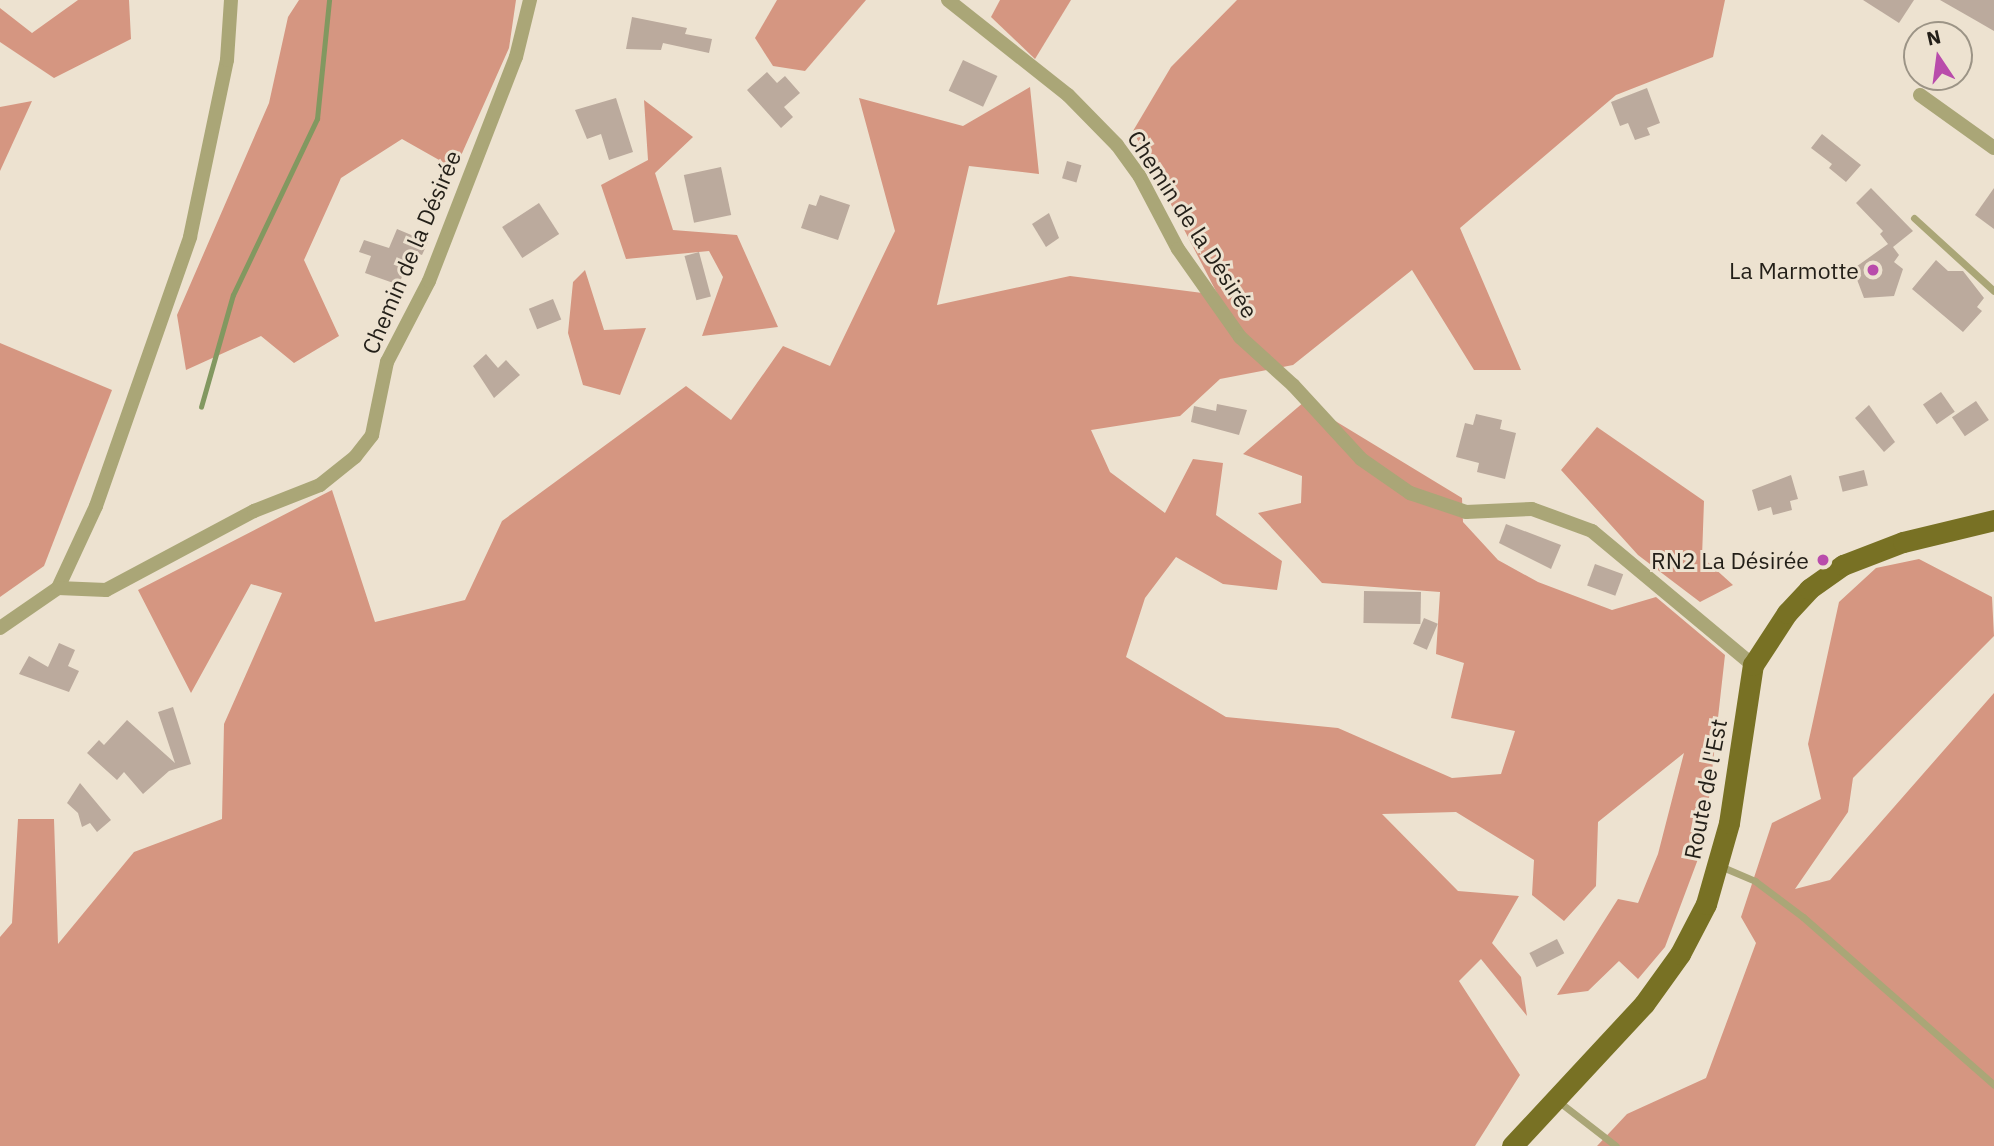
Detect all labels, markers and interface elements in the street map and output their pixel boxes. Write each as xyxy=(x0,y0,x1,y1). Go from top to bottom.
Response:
north arrow xyxy=(1903,21,1973,91)
text: N xyxy=(1924,24,1943,51)
street label: Chemin de la Désirée xyxy=(1122,125,1264,323)
street label: Chemin de la Désirée xyxy=(356,146,466,358)
place label: La Marmotte xyxy=(1729,256,1859,284)
marker: La Marmotte xyxy=(1865,262,1881,278)
place label: RN2 La Désirée xyxy=(1651,546,1809,574)
marker: RN2 La Désirée xyxy=(1815,552,1831,568)
street label: Route de l'Est xyxy=(1678,717,1732,861)

